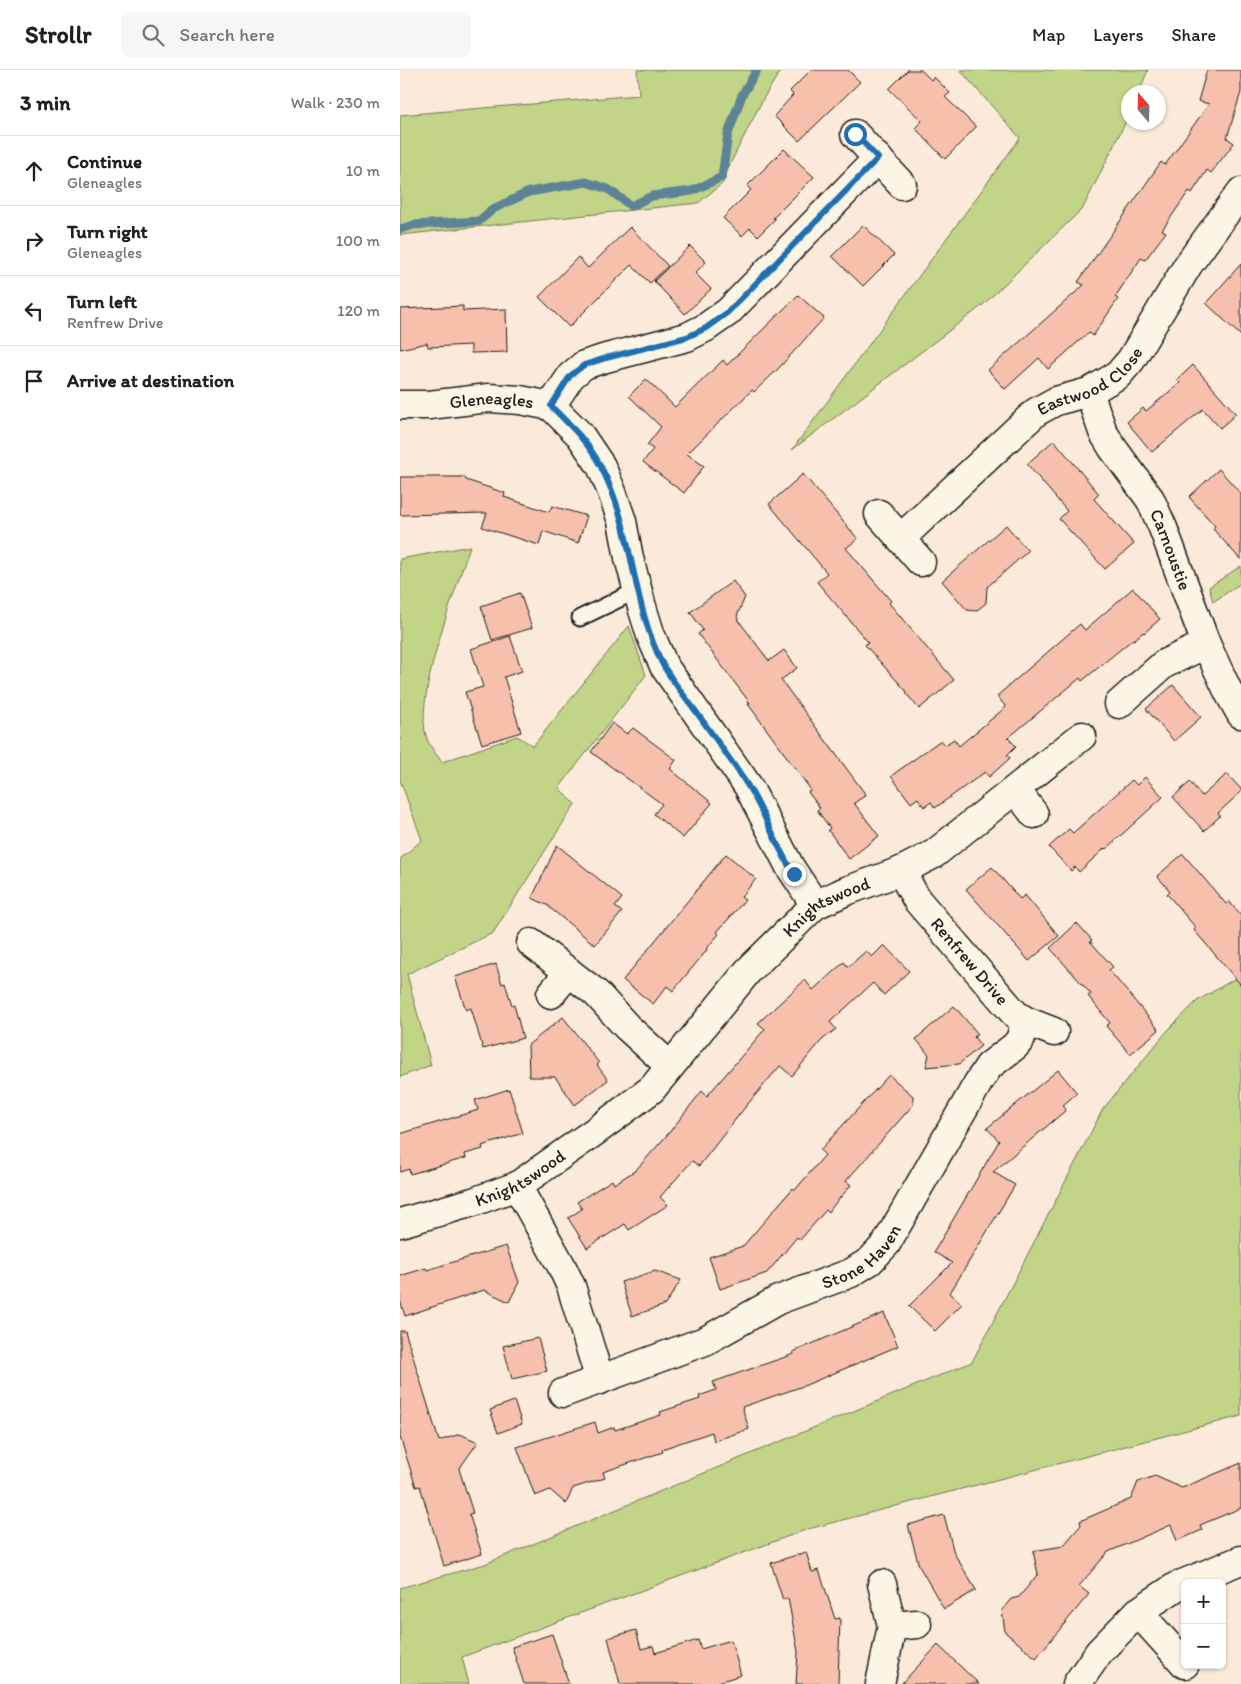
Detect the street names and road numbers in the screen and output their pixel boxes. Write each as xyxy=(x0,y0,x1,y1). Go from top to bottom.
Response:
street label: Eastwood Close xyxy=(1033,343,1147,420)
street label: Gleneagles xyxy=(448,387,536,414)
street label: Carnoustie xyxy=(1145,506,1196,593)
street label: Knightswood xyxy=(778,872,873,942)
street label: Renfrew Drive xyxy=(926,913,1013,1010)
street label: Knightswood xyxy=(472,1145,569,1211)
street label: Stone Haven xyxy=(819,1220,906,1294)

